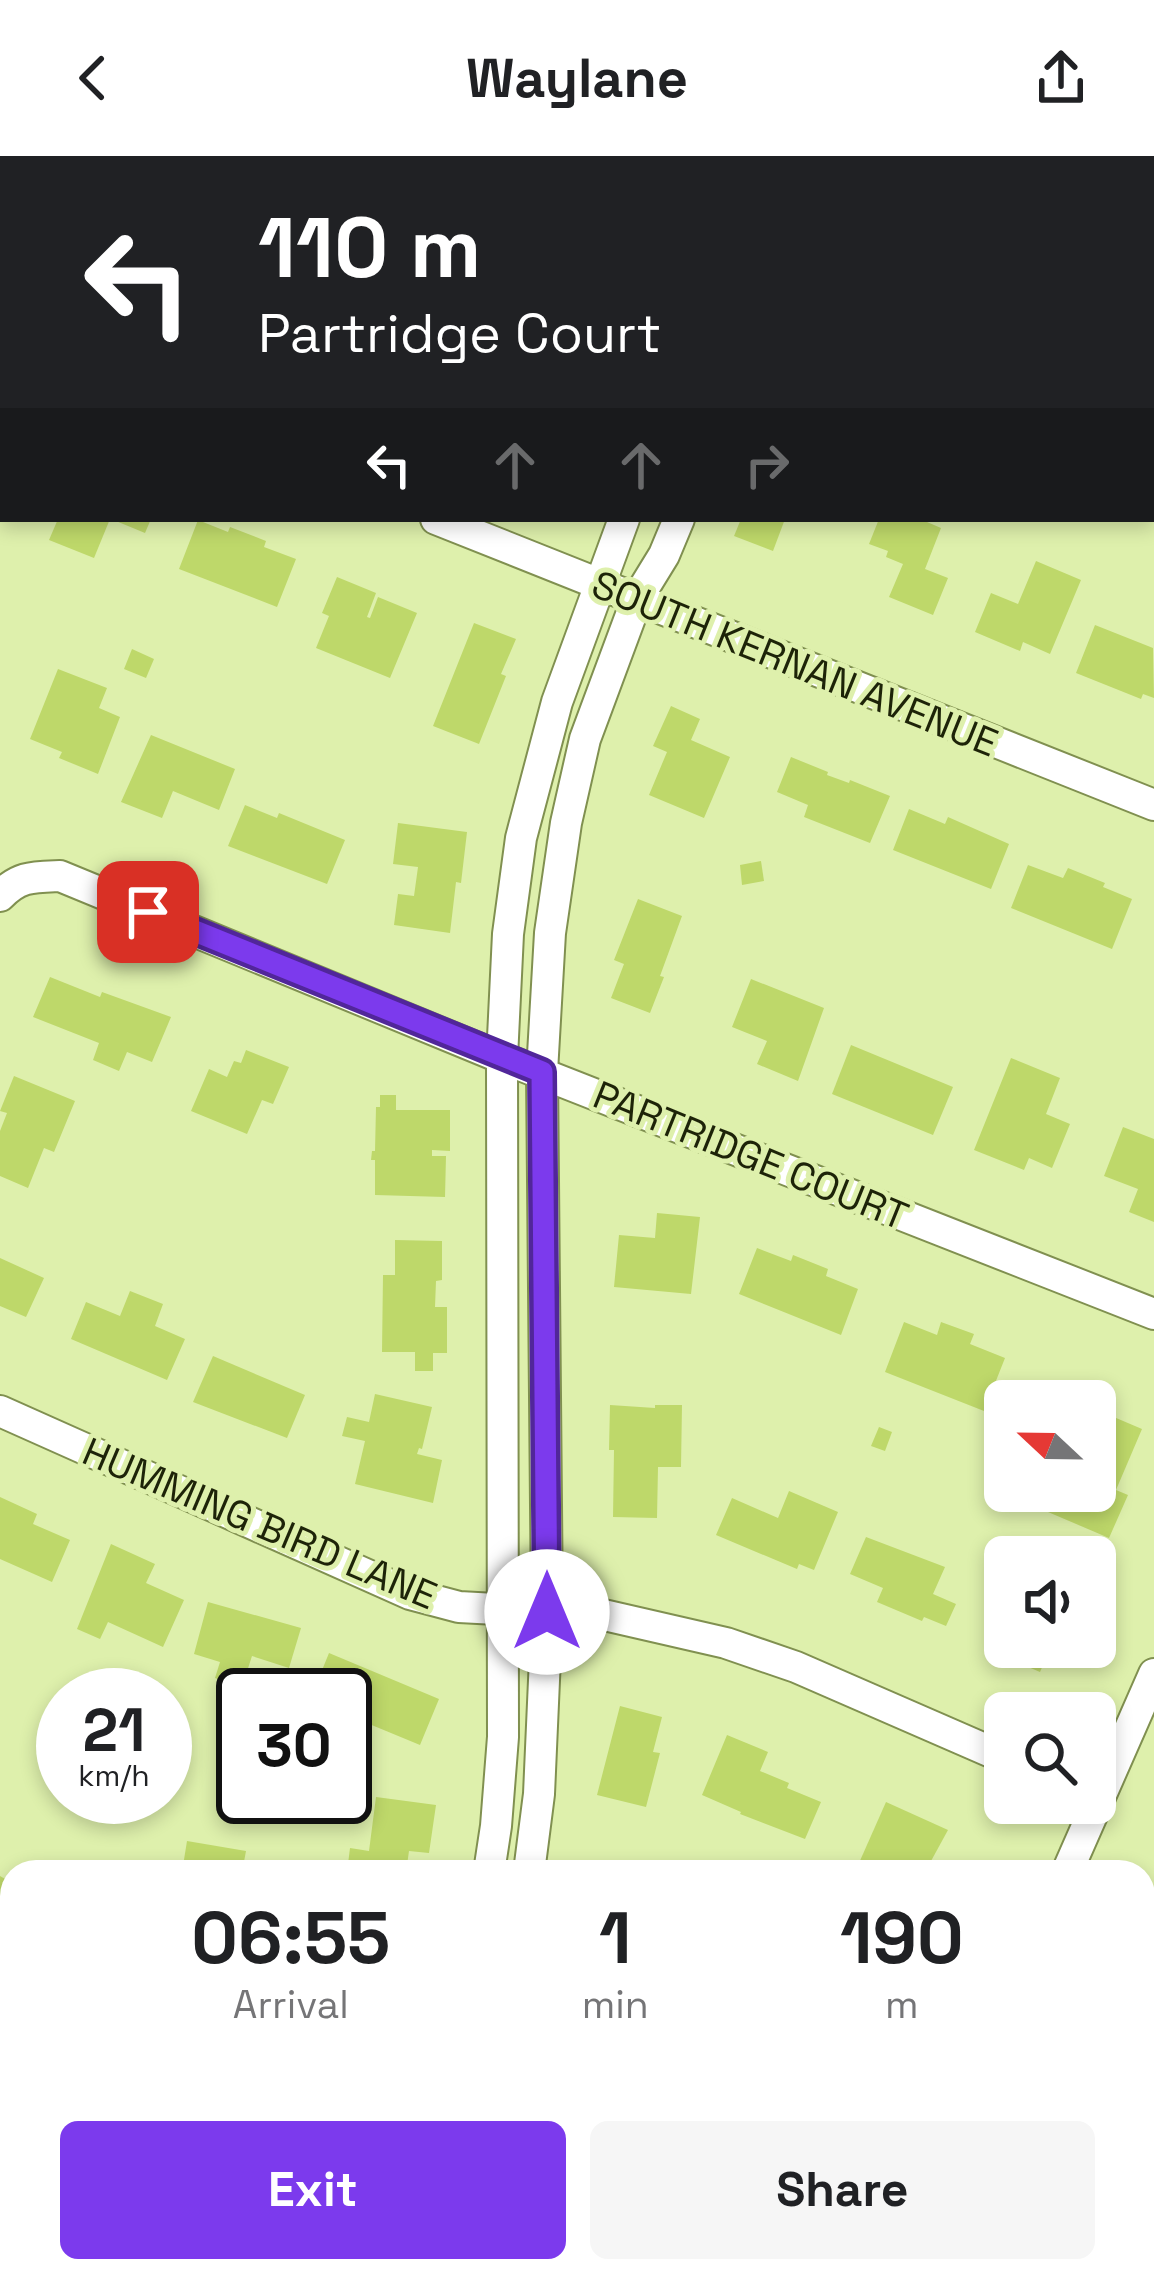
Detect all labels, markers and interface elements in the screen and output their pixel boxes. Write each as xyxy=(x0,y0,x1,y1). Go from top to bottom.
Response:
text: Waylane xyxy=(466,44,688,113)
icon: back xyxy=(60,45,126,111)
icon: share xyxy=(1028,45,1094,111)
text: 110 m xyxy=(258,194,481,302)
icon: left xyxy=(60,204,216,360)
text: Partridge Court xyxy=(258,299,661,368)
icon: left xyxy=(356,432,422,498)
icon: ahead xyxy=(482,432,548,498)
icon: ahead xyxy=(608,432,674,498)
icon: right xyxy=(734,432,800,498)
street label: SOUTH KERNAN AVENUE xyxy=(585,560,1005,767)
pin xyxy=(97,861,199,963)
icon: arrive xyxy=(115,879,181,945)
street label: PARTRIDGE COURT xyxy=(586,1070,915,1241)
north arrow xyxy=(984,1380,1116,1512)
map controls xyxy=(984,1380,1116,1824)
street label: HUMMING BIRD LANE xyxy=(75,1427,444,1620)
button: sound xyxy=(984,1536,1116,1668)
position arrow xyxy=(484,1549,610,1675)
speed limit sign: 30 xyxy=(216,1668,372,1824)
text: 21 xyxy=(83,1692,145,1769)
button: search xyxy=(984,1692,1116,1824)
text: km/h xyxy=(78,1756,150,1795)
text: 06:55 xyxy=(191,1892,390,1984)
text: 1 xyxy=(599,1892,631,1984)
text: 190 xyxy=(840,1892,964,1984)
text: Arrival xyxy=(233,1980,349,2029)
text: min xyxy=(582,1980,649,2029)
text: m xyxy=(885,1980,919,2029)
button: Exit xyxy=(60,2121,566,2259)
button: Share xyxy=(590,2121,1095,2259)

